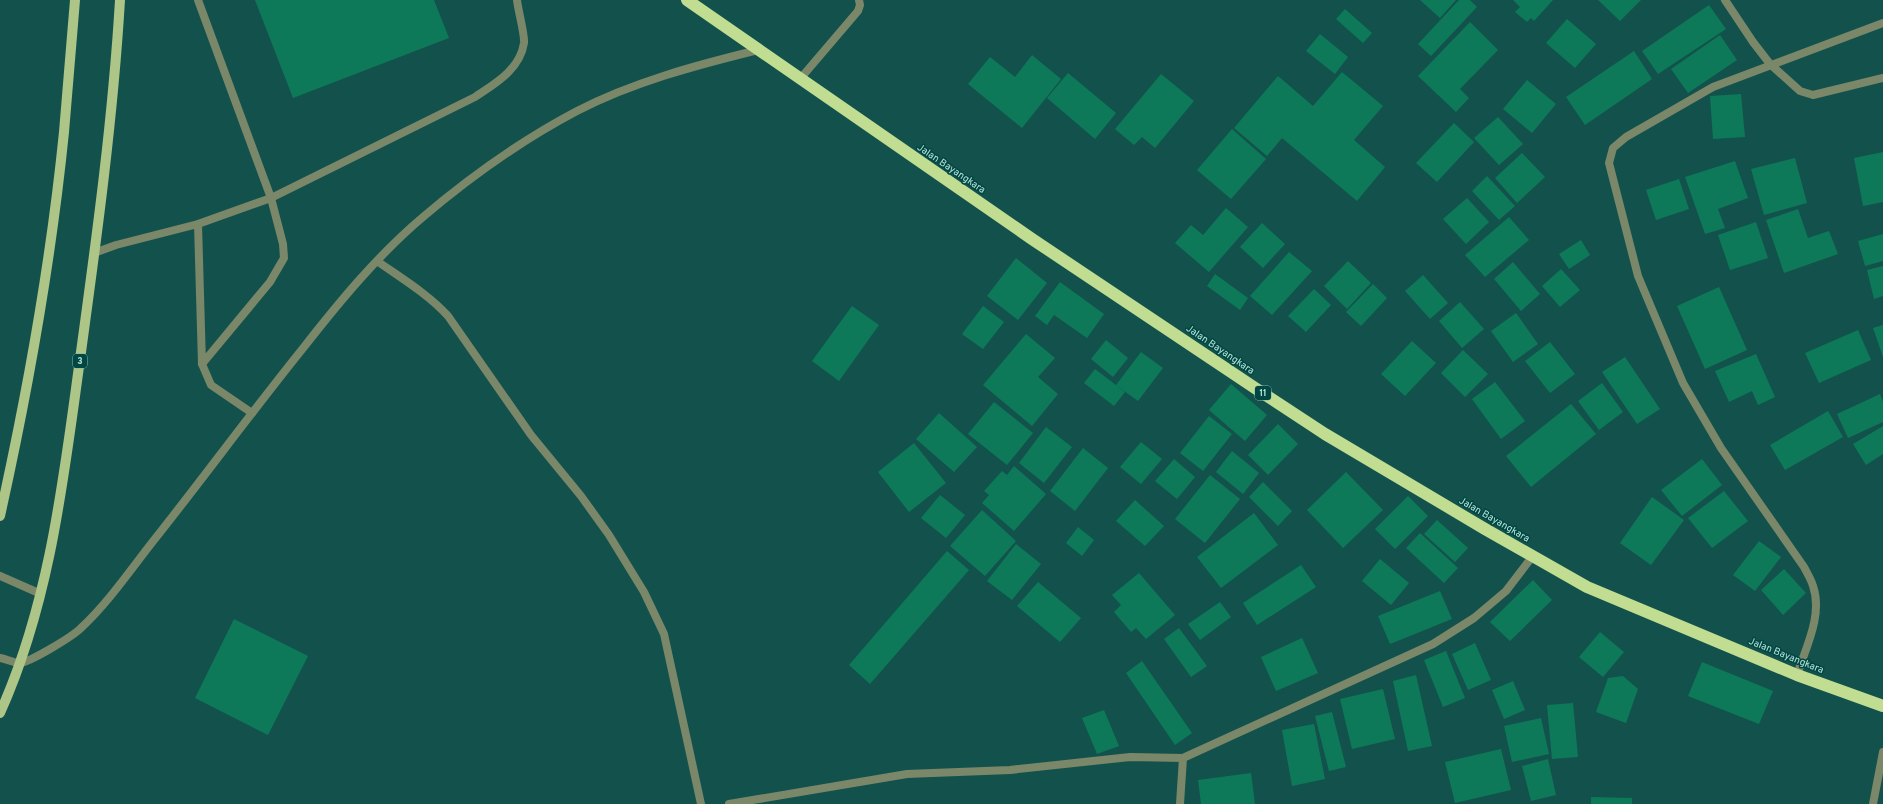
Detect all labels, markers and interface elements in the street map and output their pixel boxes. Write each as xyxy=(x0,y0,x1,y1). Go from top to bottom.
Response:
street label: Jalan Bayangkara xyxy=(914,141,988,197)
street label: Jalan Bayangkara xyxy=(1183,322,1257,378)
road number: 3 xyxy=(73,354,87,368)
road number: 11 xyxy=(1255,386,1271,400)
street label: Jalan Bayangkara xyxy=(1456,494,1532,546)
street label: Jalan Bayangkara xyxy=(1747,635,1825,677)

